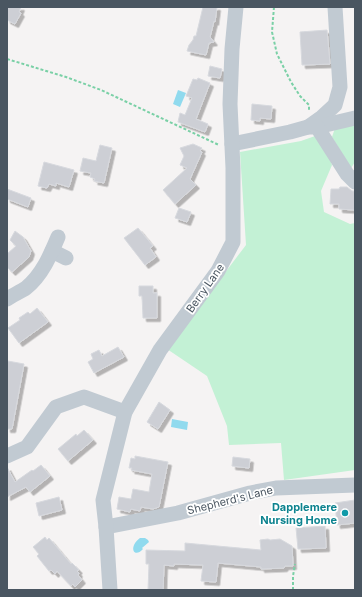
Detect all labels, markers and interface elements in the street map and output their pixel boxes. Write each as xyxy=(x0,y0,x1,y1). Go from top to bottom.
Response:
street label: Berry Lane xyxy=(183,261,227,315)
street label: Shepherd's Lane xyxy=(186,483,274,517)
place label: Dapplemere Nursing Home xyxy=(260,500,337,527)
marker: Dapplemere Nursing Home xyxy=(340,508,350,518)

